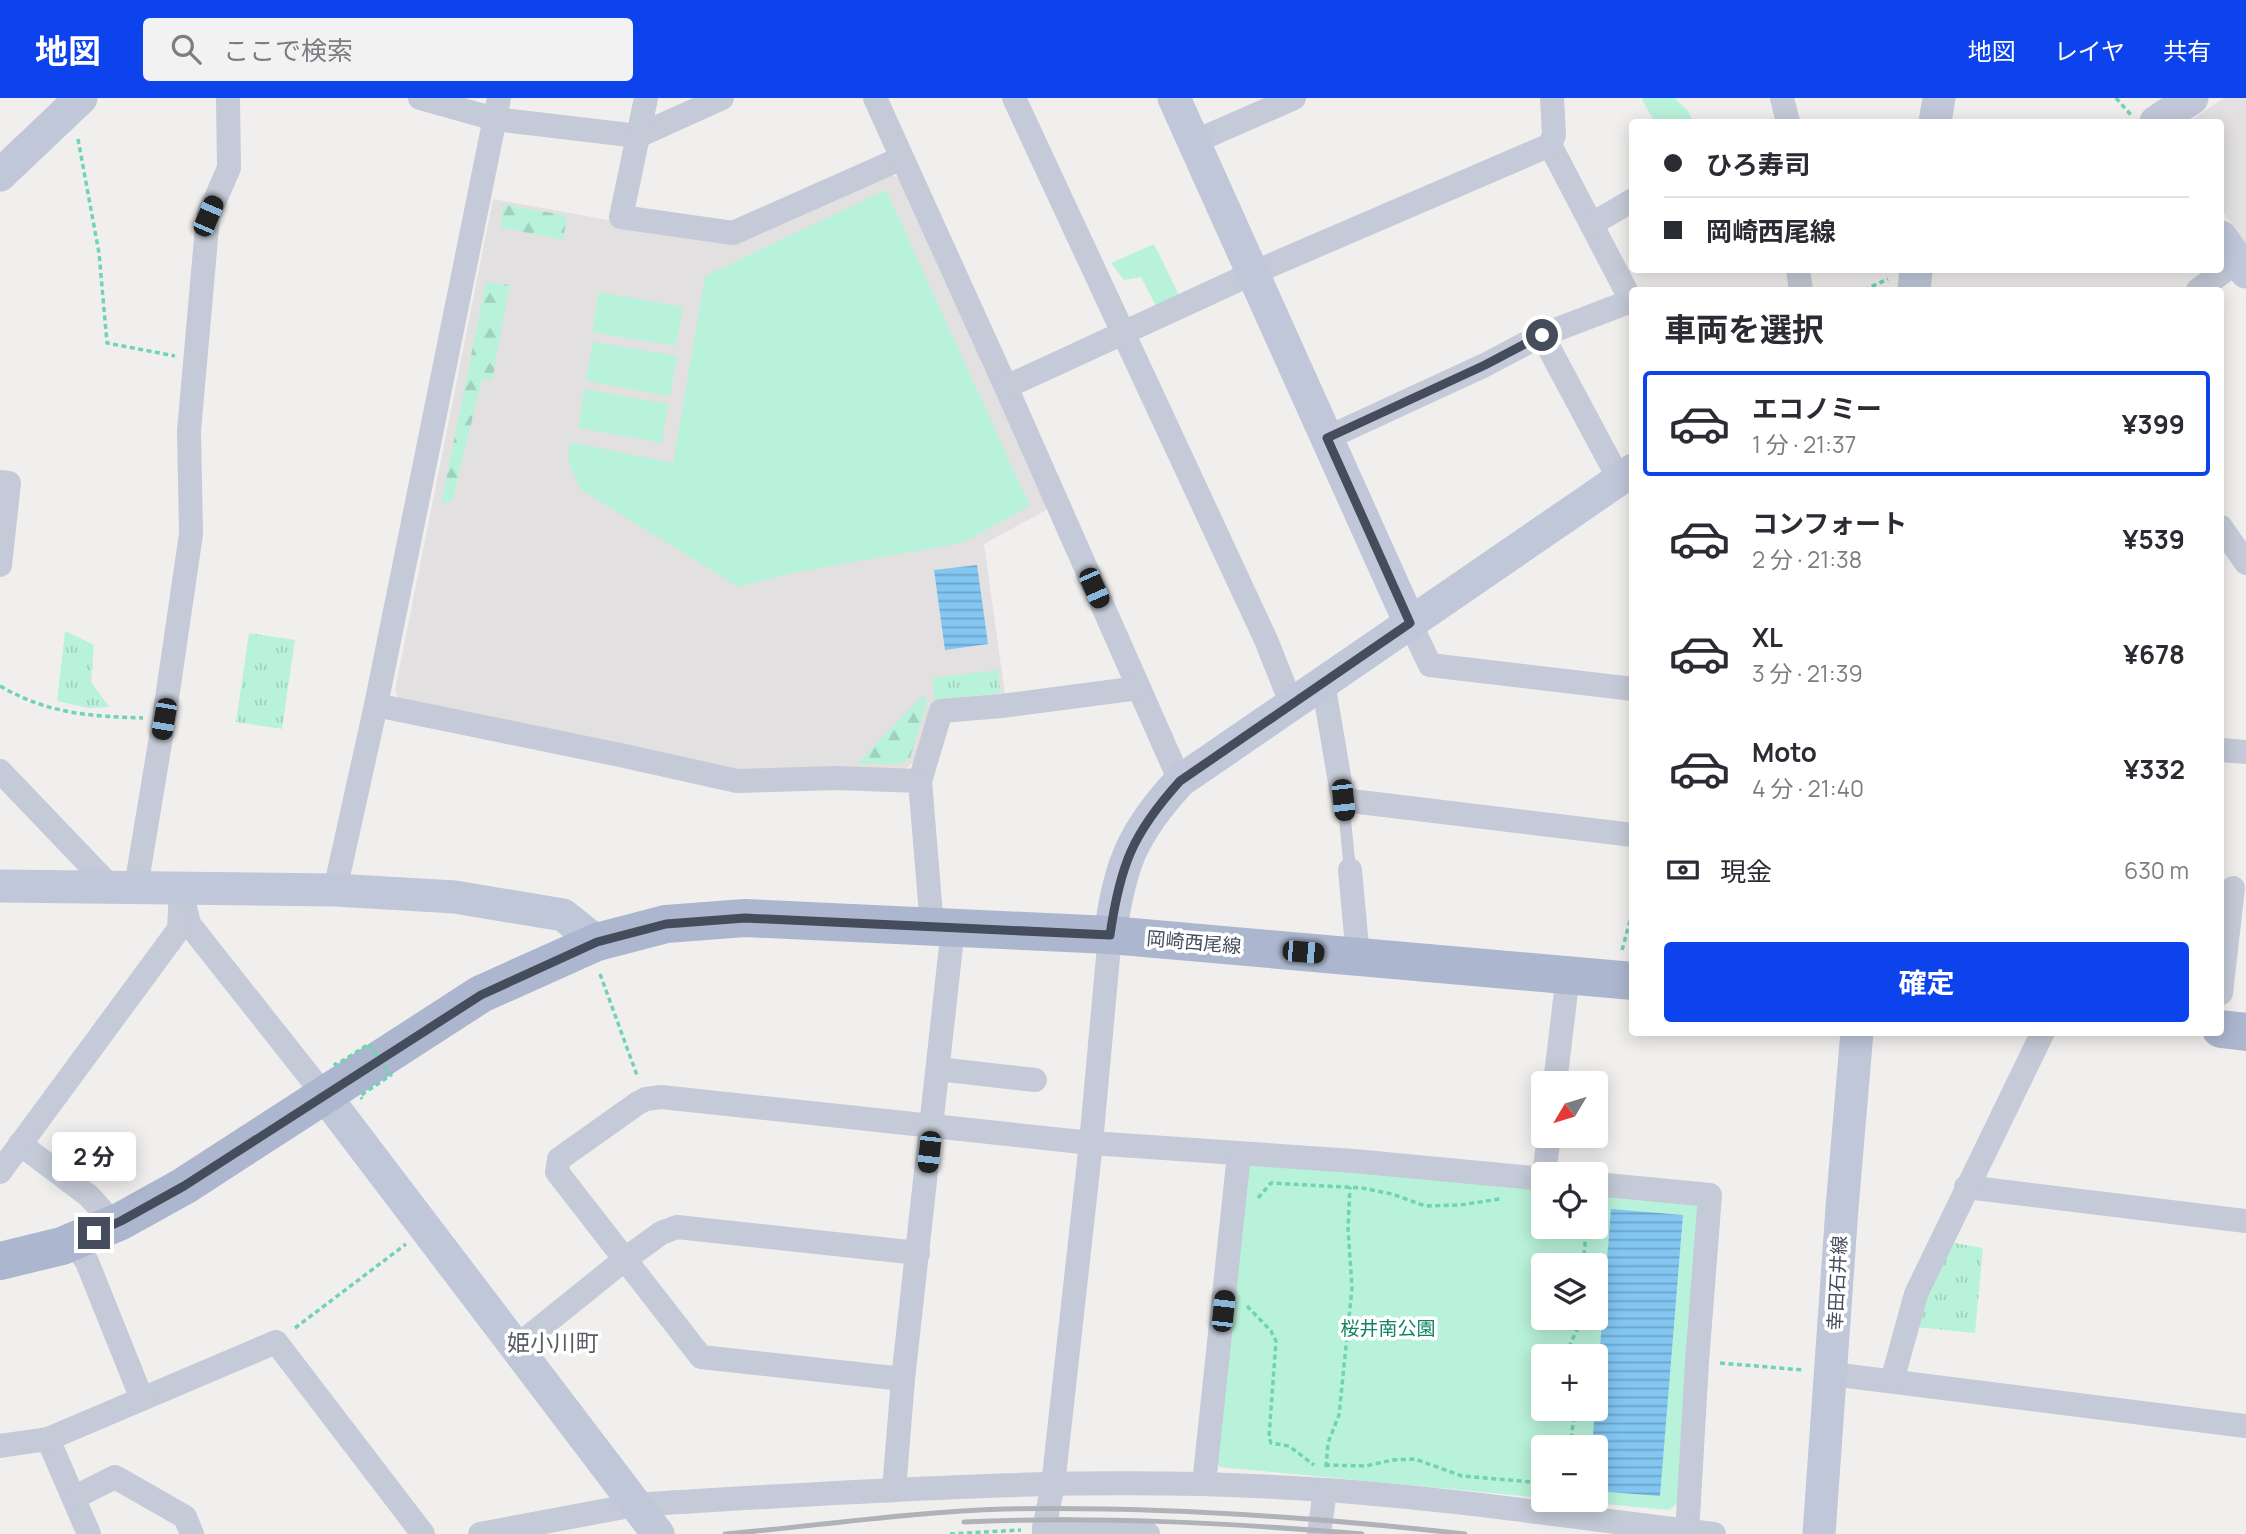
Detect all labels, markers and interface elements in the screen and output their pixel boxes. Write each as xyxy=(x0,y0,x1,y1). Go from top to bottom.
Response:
search box xyxy=(143,18,633,81)
text: 地図 xyxy=(35,28,101,73)
icon: search xyxy=(167,30,205,68)
text: ここで検索 xyxy=(223,32,353,68)
text: 地図 xyxy=(1968,34,2016,67)
text: レイヤ xyxy=(2054,34,2125,67)
text: 共有 xyxy=(2163,34,2211,67)
text: ひろ寿司 xyxy=(1706,146,1810,182)
car xyxy=(191,193,226,239)
text: 岡崎西尾線 xyxy=(1706,213,1836,249)
text: 車両を選択 xyxy=(1664,307,1824,351)
route start xyxy=(1526,319,1558,351)
text: エコノミー xyxy=(1752,390,1882,426)
icon: car xyxy=(1668,392,1731,455)
text: ¥399 xyxy=(2122,406,2185,442)
text: 1 分 · 21:37 xyxy=(1752,428,1856,460)
text: コンフォート xyxy=(1752,505,1907,541)
icon: car xyxy=(1668,507,1731,570)
text: ¥539 xyxy=(2123,521,2185,557)
text: 2 分 · 21:38 xyxy=(1752,543,1862,575)
car xyxy=(1076,565,1113,611)
text: XL xyxy=(1752,619,1783,655)
icon: car xyxy=(1668,622,1731,685)
text: ¥678 xyxy=(2123,636,2185,672)
text: 3 分 · 21:39 xyxy=(1752,657,1863,689)
car xyxy=(151,696,178,742)
text: Moto xyxy=(1752,734,1817,770)
icon: car xyxy=(1668,737,1731,800)
text: ¥332 xyxy=(2123,751,2185,787)
text: 4 分 · 21:40 xyxy=(1752,772,1864,804)
car xyxy=(1331,778,1356,822)
icon: cash xyxy=(1664,851,1702,889)
text: 現金 xyxy=(1720,853,1772,889)
text: 630 m xyxy=(2124,854,2189,886)
street label: 岡崎西尾線 xyxy=(1146,925,1242,959)
car xyxy=(1282,940,1325,964)
button: 確定 xyxy=(1664,942,2189,1022)
north arrow xyxy=(1531,1071,1608,1148)
map controls xyxy=(1531,1071,1608,1512)
car xyxy=(917,1130,942,1174)
callout: 2 分 xyxy=(52,1132,136,1180)
text: 2 分 xyxy=(73,1140,115,1172)
button: locate xyxy=(1531,1162,1608,1239)
route end xyxy=(78,1217,110,1249)
street label: 幸田石井線 xyxy=(1822,1235,1852,1331)
button: layers xyxy=(1531,1253,1608,1330)
car xyxy=(1211,1289,1236,1333)
park label: 桜井南公園 xyxy=(1340,1315,1436,1341)
district label: 姫小川町 xyxy=(507,1326,599,1358)
button: + xyxy=(1531,1344,1608,1421)
button: − xyxy=(1531,1435,1608,1512)

